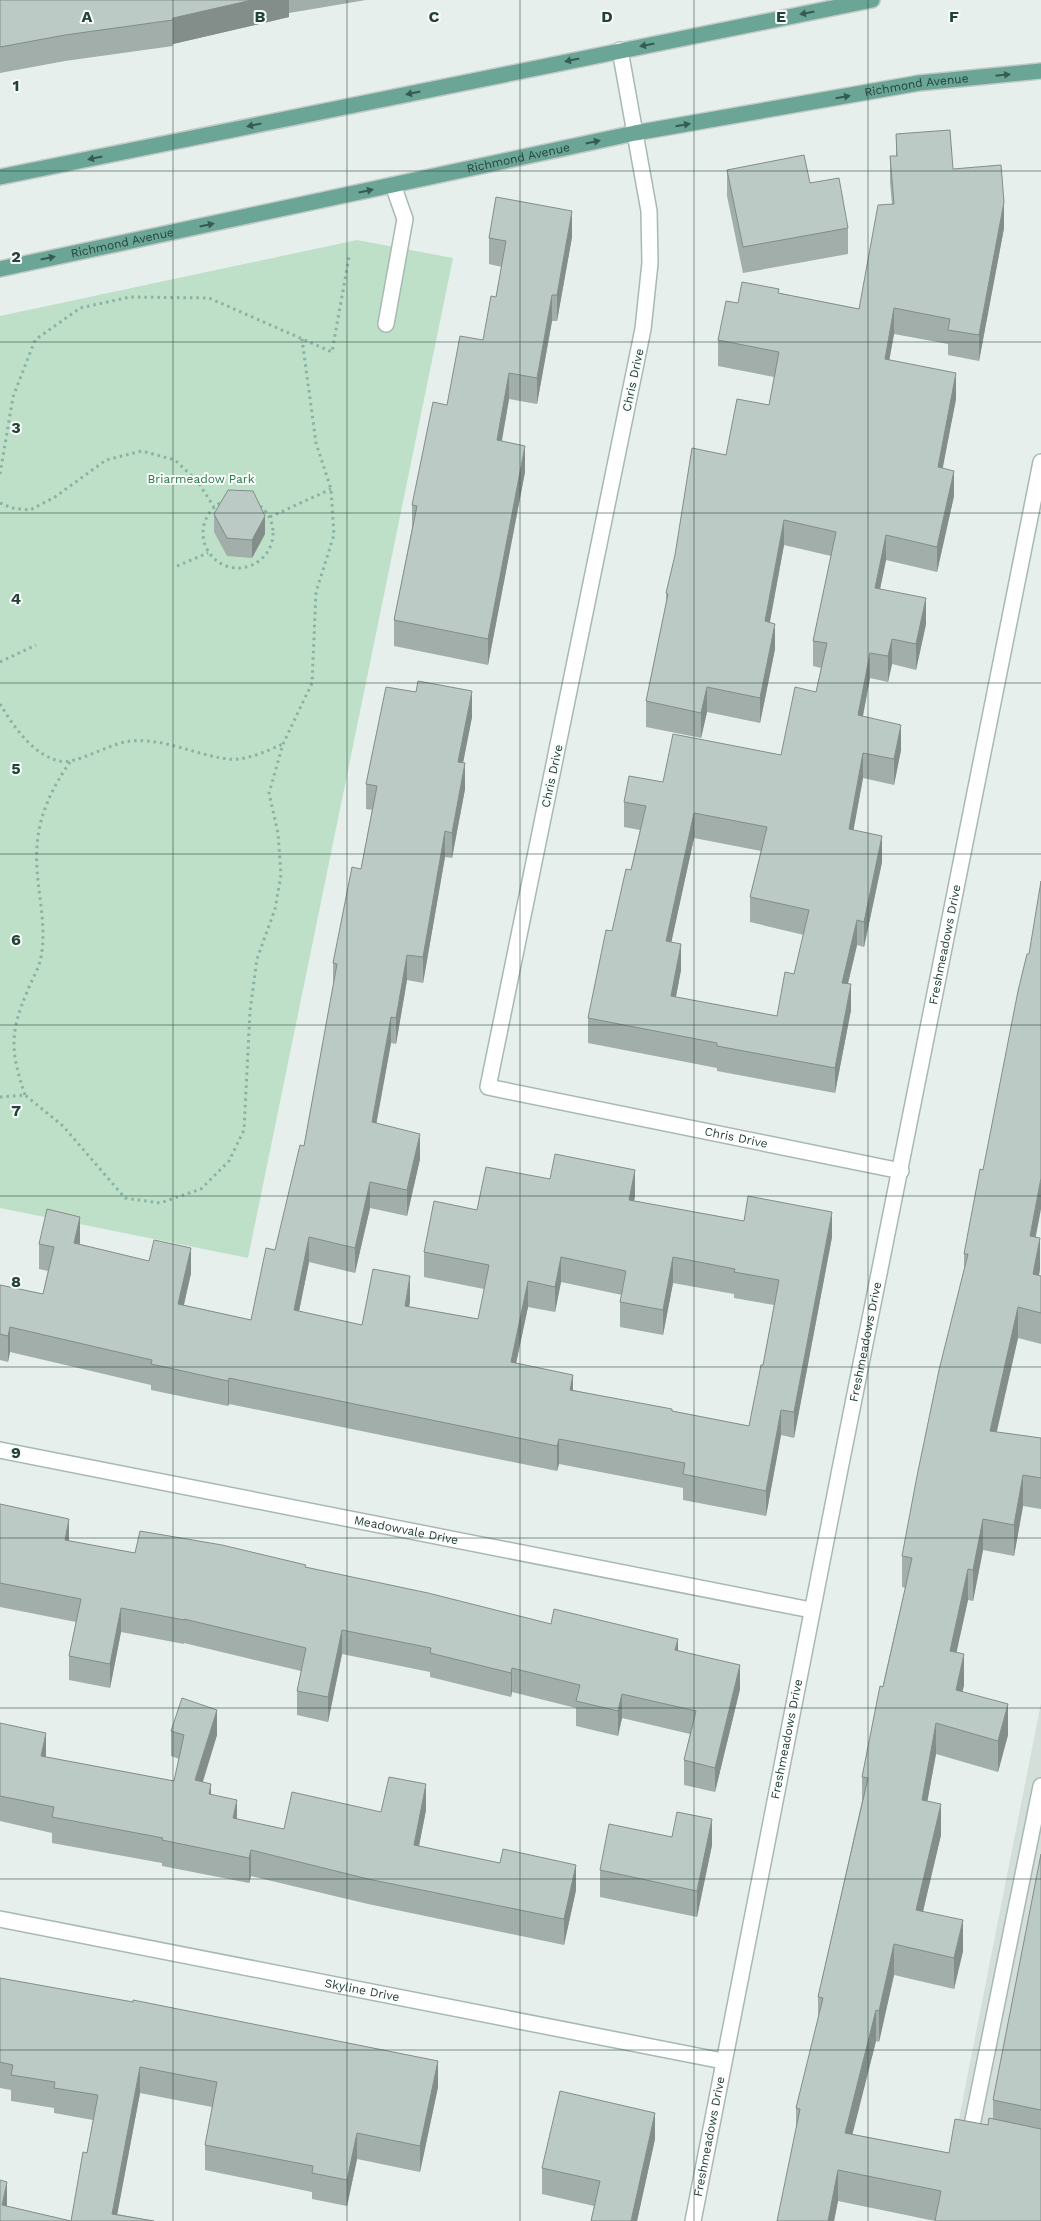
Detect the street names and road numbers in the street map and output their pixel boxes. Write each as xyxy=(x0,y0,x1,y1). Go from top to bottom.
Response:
street label: Richmond Avenue xyxy=(863,71,969,99)
street label: Richmond Avenue xyxy=(465,140,571,176)
street label: Richmond Avenue xyxy=(69,225,175,261)
street label: Chris Drive xyxy=(619,347,647,413)
street label: Chris Drive xyxy=(538,743,566,809)
street label: Freshmeadows Drive xyxy=(926,883,964,1006)
street label: Chris Drive xyxy=(703,1124,769,1151)
street label: Freshmeadows Drive xyxy=(847,1280,884,1403)
street label: Meadowvale Drive xyxy=(353,1513,460,1547)
street label: Freshmeadows Drive xyxy=(768,1678,805,1800)
street label: Skyline Drive xyxy=(323,1976,401,2004)
street label: Freshmeadows Drive xyxy=(691,2075,728,2198)

